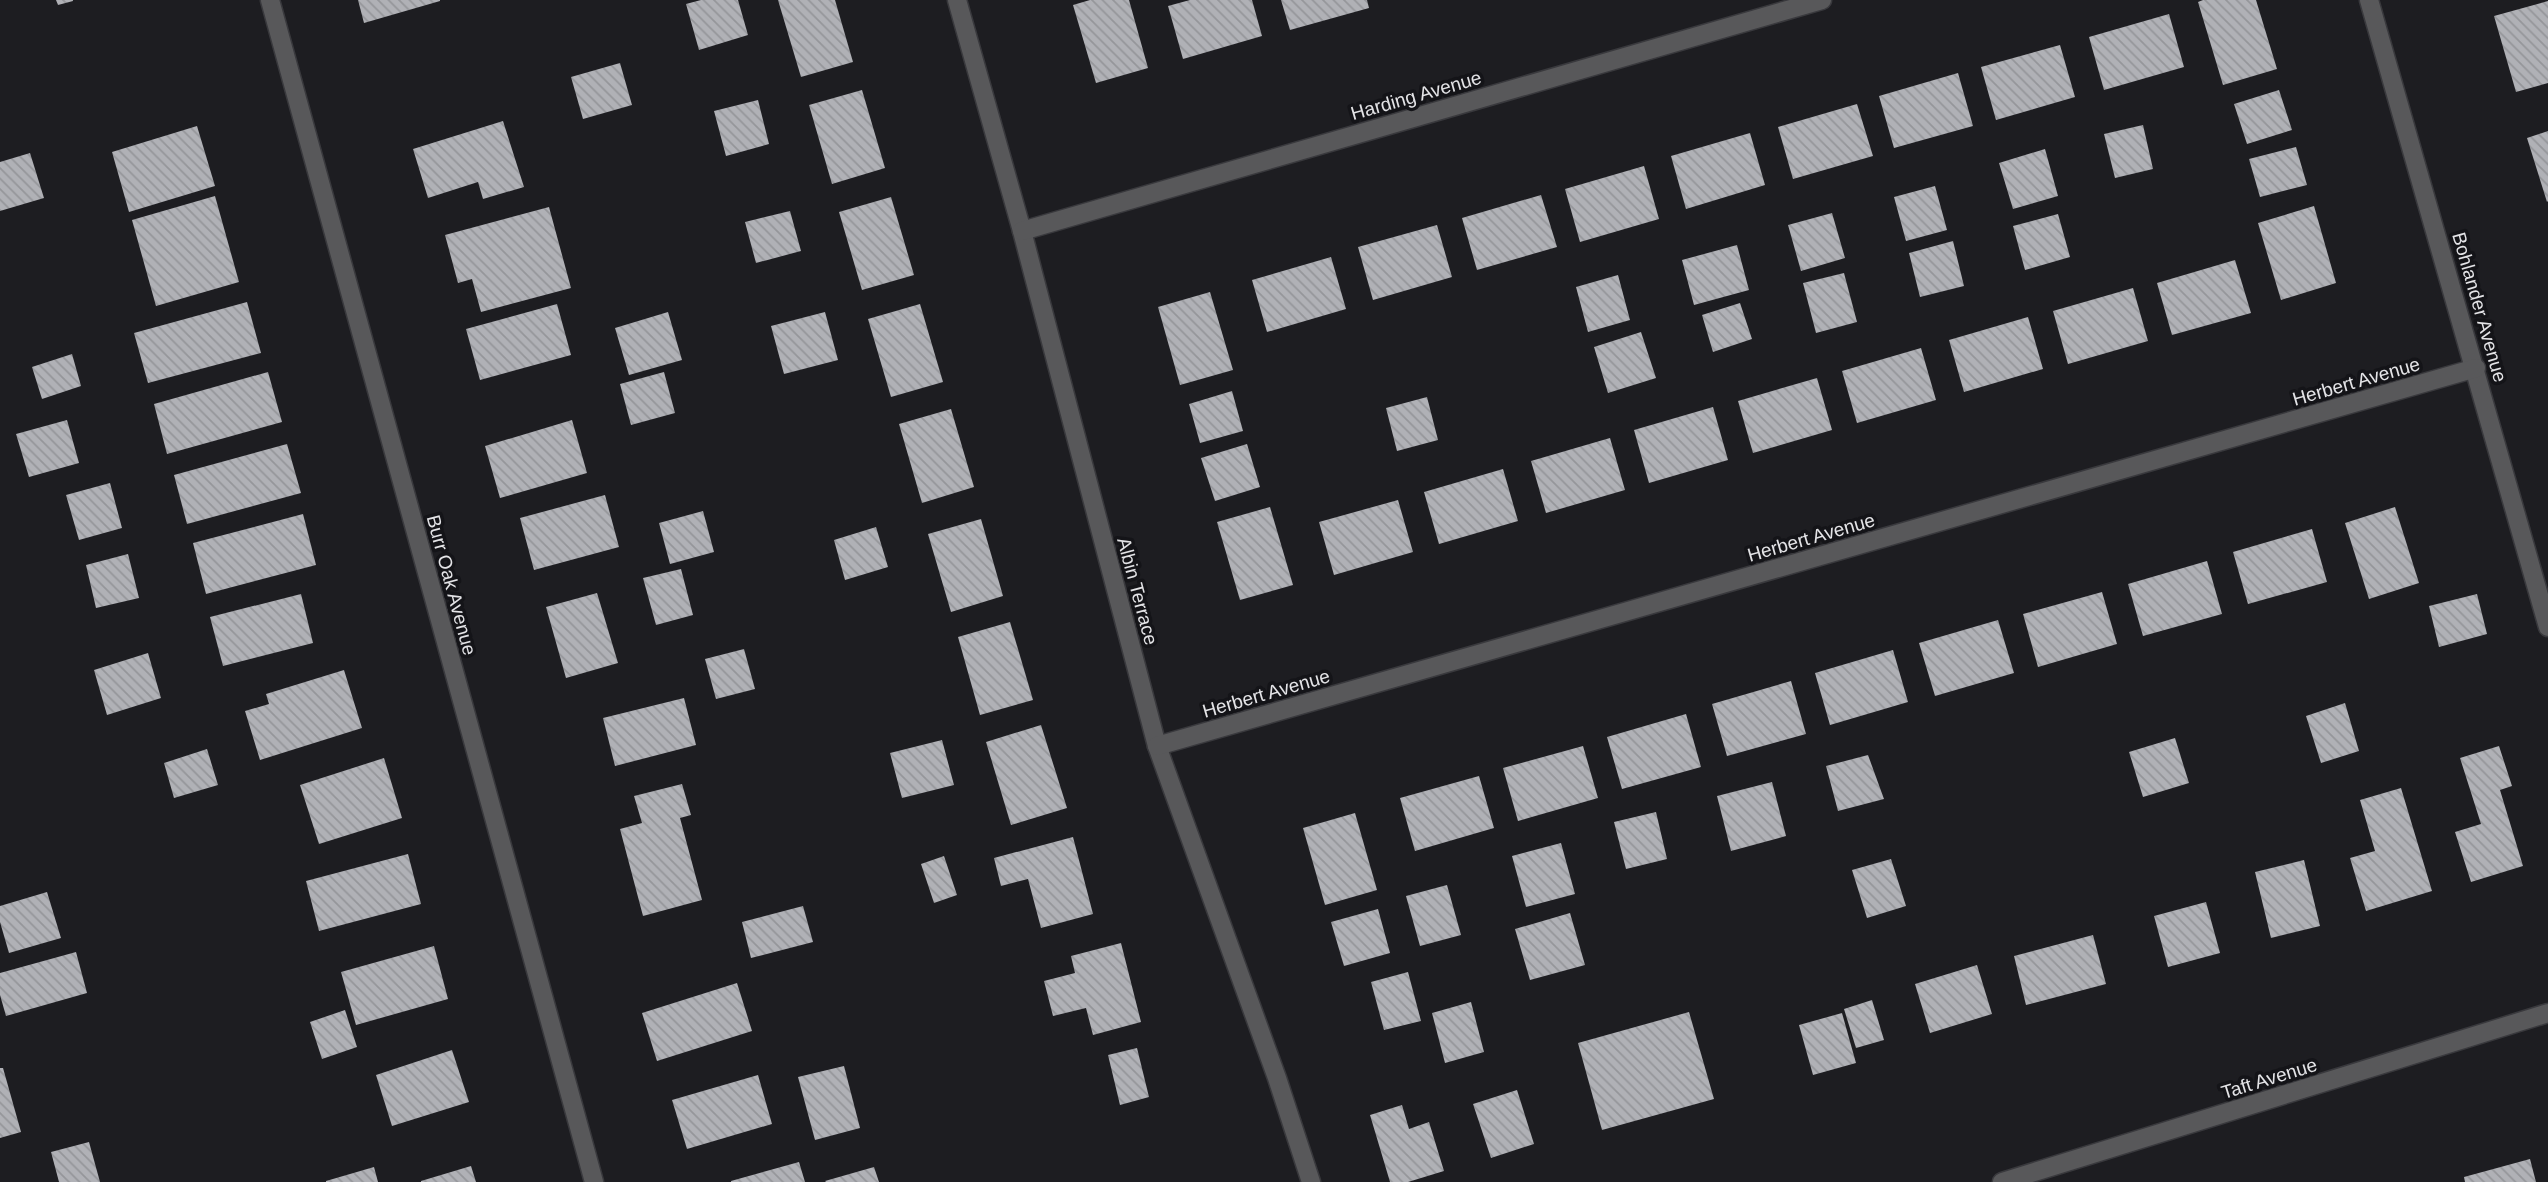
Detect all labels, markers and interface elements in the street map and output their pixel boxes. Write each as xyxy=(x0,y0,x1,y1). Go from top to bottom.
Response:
street label: Harding Avenue xyxy=(1348,67,1484,124)
street label: Bohlander Avenue xyxy=(2448,230,2511,385)
street label: Herbert Avenue xyxy=(2290,353,2422,410)
street label: Herbert Avenue xyxy=(1745,509,1877,566)
street label: Burr Oak Avenue xyxy=(423,513,480,658)
street label: Albin Terrace xyxy=(1113,535,1162,647)
street label: Herbert Avenue xyxy=(1200,665,1332,722)
street label: Taft Avenue xyxy=(2219,1054,2320,1103)

